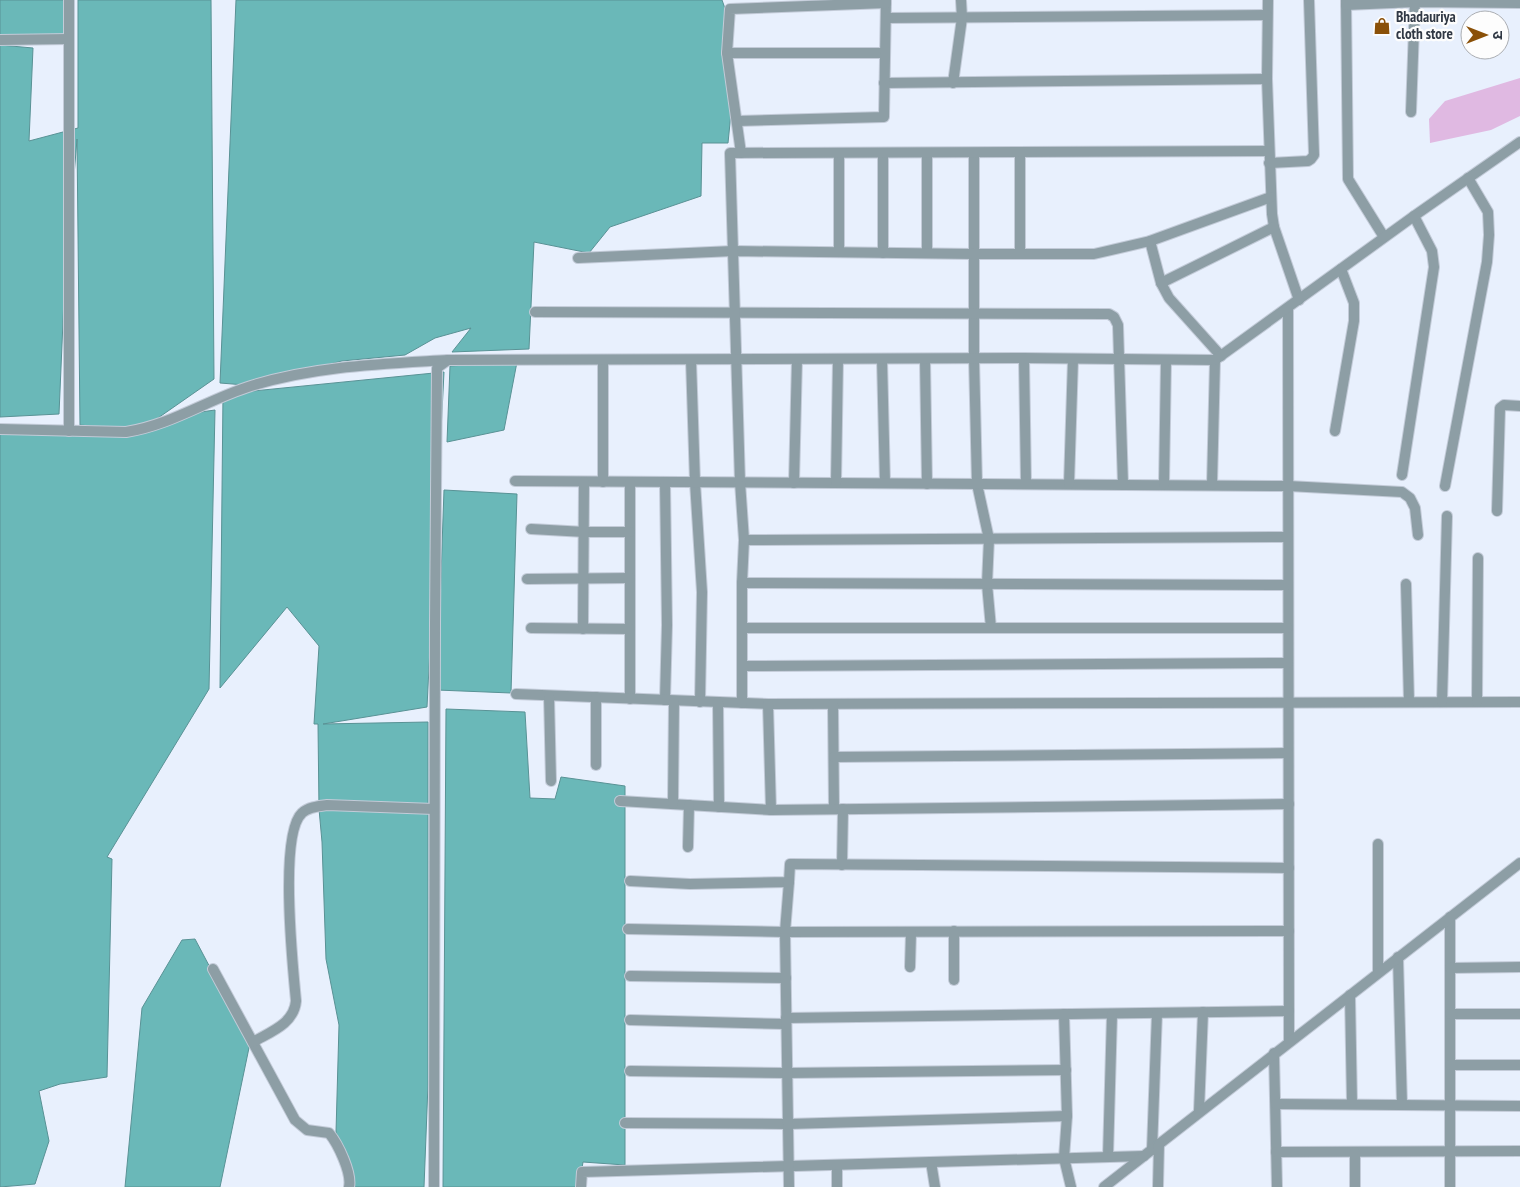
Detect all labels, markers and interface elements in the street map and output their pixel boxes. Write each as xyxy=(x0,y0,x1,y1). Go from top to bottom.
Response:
place label: Bhadauriya cloth store xyxy=(1396,7,1456,43)
north arrow xyxy=(1460,10,1510,60)
shop icon: Bhadauriya cloth store xyxy=(1372,16,1392,36)
text: उ xyxy=(1489,31,1507,40)

